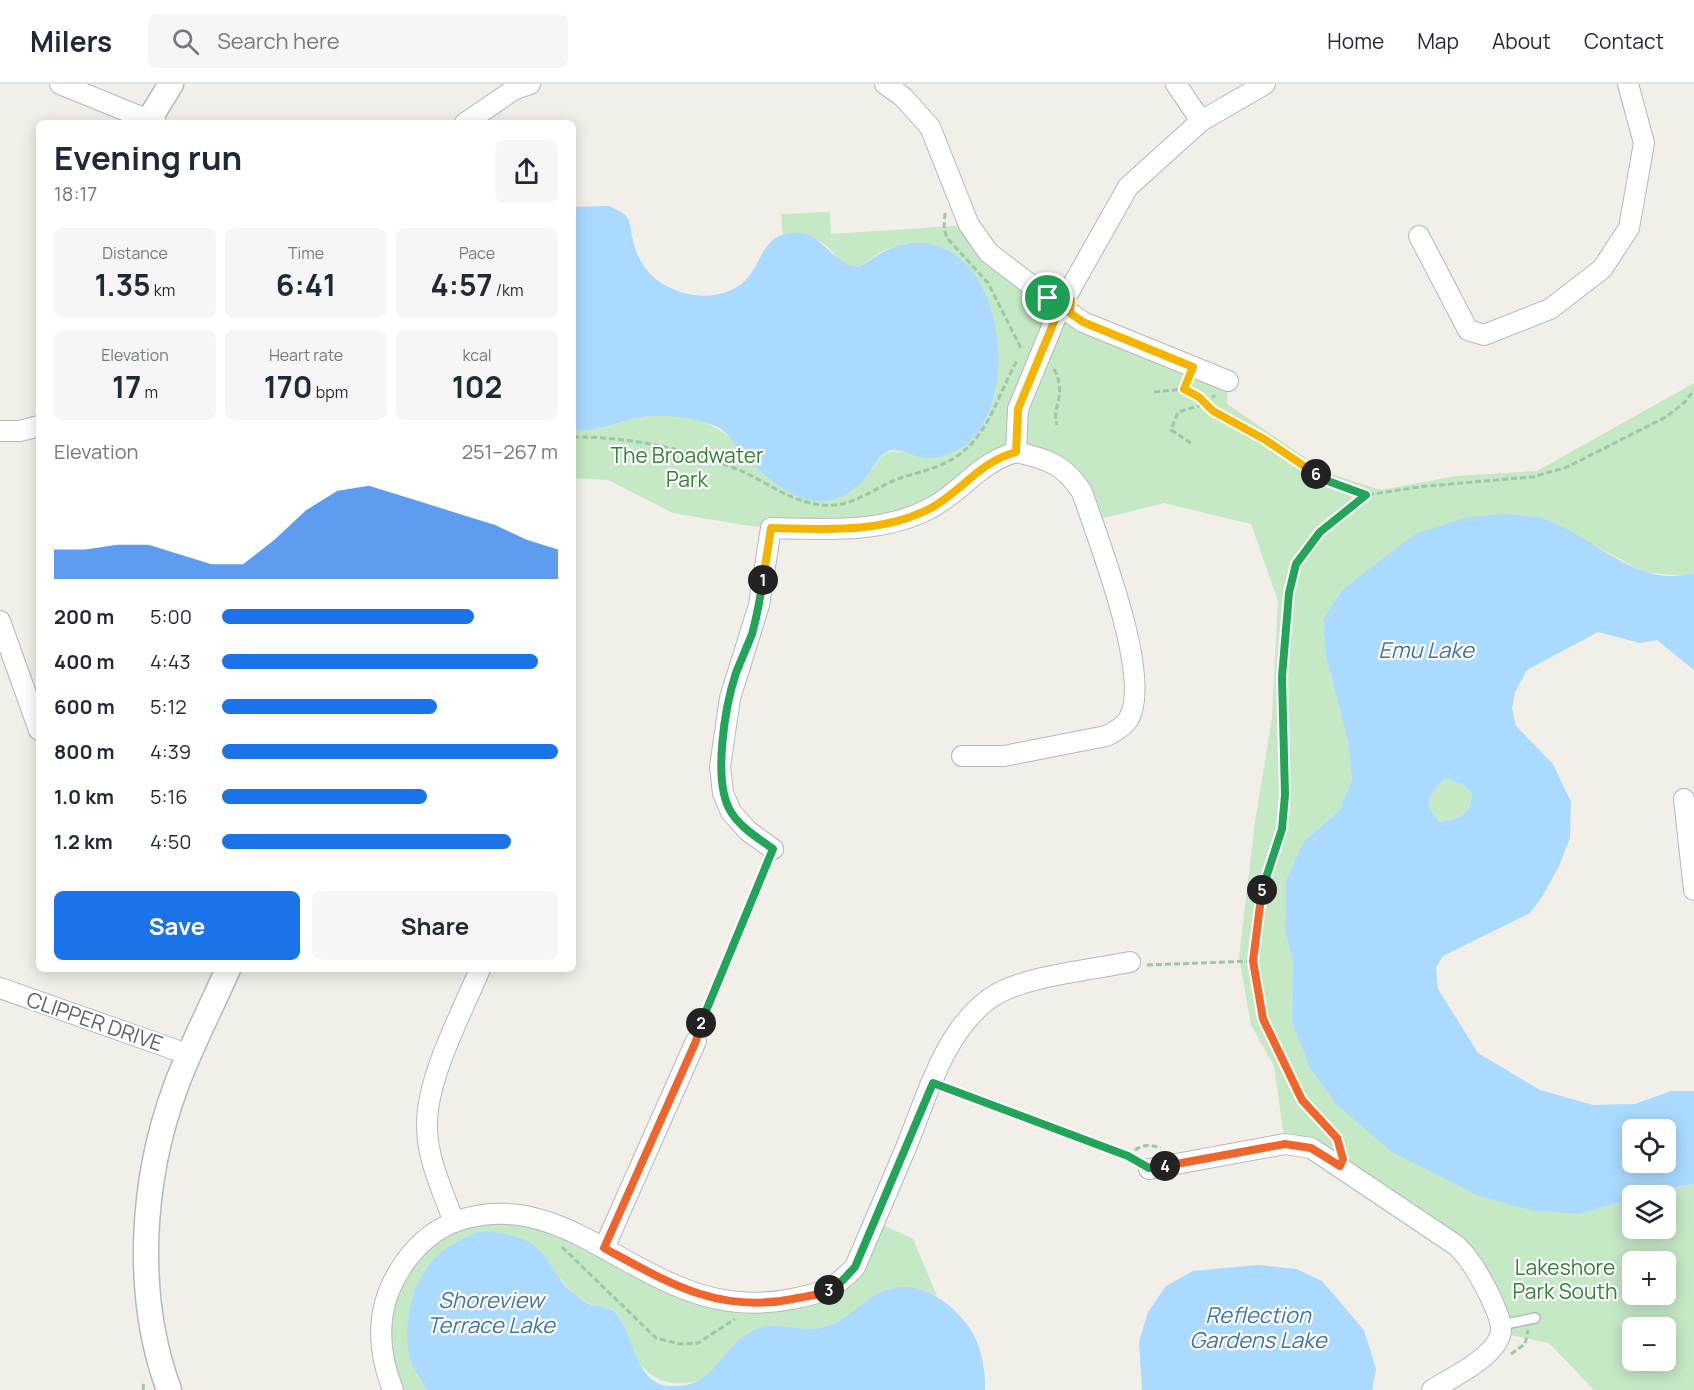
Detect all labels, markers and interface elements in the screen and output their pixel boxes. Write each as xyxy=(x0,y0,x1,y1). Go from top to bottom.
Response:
search box xyxy=(148,14,568,68)
text: Milers xyxy=(30,22,112,60)
icon: search xyxy=(169,25,202,58)
text: Search here xyxy=(217,26,340,56)
text: Home xyxy=(1327,27,1384,55)
text: Map xyxy=(1417,27,1459,55)
text: About xyxy=(1492,27,1551,55)
text: Contact xyxy=(1584,27,1664,55)
text: Evening run xyxy=(54,135,242,180)
button: share xyxy=(495,140,558,203)
text: 18:17 xyxy=(54,180,97,207)
text: Distance xyxy=(102,242,168,264)
text: Time xyxy=(288,242,324,264)
text: Pace xyxy=(459,242,495,264)
text: 1.35 xyxy=(95,264,151,305)
text: 6:41 xyxy=(276,264,336,305)
text: 4:57 xyxy=(430,264,493,305)
pin xyxy=(1022,272,1073,323)
text: km xyxy=(151,279,175,301)
text: /km xyxy=(493,279,524,301)
icon: arrive xyxy=(1031,281,1064,314)
text: Elevation xyxy=(101,344,169,366)
text: Heart rate xyxy=(269,344,343,366)
text: kcal xyxy=(462,344,492,366)
text: 17 xyxy=(112,366,141,407)
text: 170 xyxy=(264,366,313,407)
text: 102 xyxy=(452,366,502,407)
text: m xyxy=(141,381,158,403)
text: bpm xyxy=(313,381,348,403)
text: Elevation xyxy=(54,438,138,465)
text: 251–267 m xyxy=(462,438,558,465)
park label: The Broadwater Park xyxy=(610,441,764,493)
pin: 6 xyxy=(1301,459,1331,489)
text: 6 xyxy=(1311,463,1321,485)
pin: 1 xyxy=(748,565,778,595)
text: 1 xyxy=(759,569,767,591)
text: 200 m xyxy=(54,603,114,630)
text: 5:00 xyxy=(150,603,192,630)
water label: Emu Lake xyxy=(1378,635,1475,665)
text: 400 m xyxy=(54,648,114,675)
text: 4:43 xyxy=(150,648,191,675)
text: 600 m xyxy=(54,693,115,720)
text: 5:12 xyxy=(150,693,187,720)
text: 800 m xyxy=(54,738,115,765)
text: 4:39 xyxy=(150,738,191,765)
text: 1.0 km xyxy=(54,783,114,810)
text: 5:16 xyxy=(150,783,188,810)
text: 1.2 km xyxy=(54,828,113,855)
text: 4:50 xyxy=(150,828,192,855)
pin: 5 xyxy=(1247,875,1277,905)
text: 5 xyxy=(1257,879,1267,901)
button: Save xyxy=(54,891,300,960)
button: Share xyxy=(312,891,558,960)
street label: CLIPPER DRIVE xyxy=(23,985,167,1057)
pin: 2 xyxy=(686,1008,716,1038)
text: 2 xyxy=(696,1012,706,1034)
map controls xyxy=(1622,1119,1676,1371)
button: locate xyxy=(1622,1119,1676,1173)
pin: 4 xyxy=(1150,1151,1180,1181)
text: 4 xyxy=(1160,1155,1170,1177)
button: layers xyxy=(1622,1185,1676,1239)
button: + xyxy=(1622,1251,1676,1305)
park label: Lakeshore Park South xyxy=(1513,1253,1617,1305)
pin: 3 xyxy=(814,1275,844,1305)
text: 3 xyxy=(824,1279,834,1301)
water label: Shoreview Terrace Lake xyxy=(427,1285,556,1340)
water label: Reflection Gardens Lake xyxy=(1189,1300,1328,1355)
button: − xyxy=(1622,1317,1676,1371)

